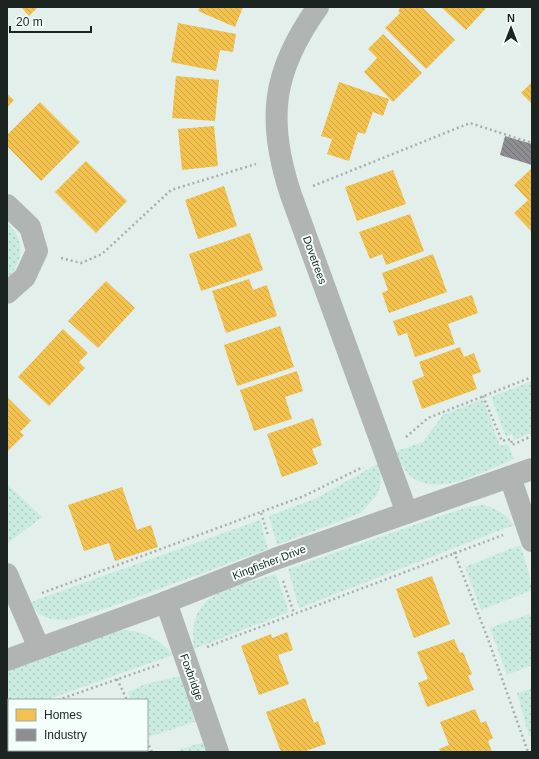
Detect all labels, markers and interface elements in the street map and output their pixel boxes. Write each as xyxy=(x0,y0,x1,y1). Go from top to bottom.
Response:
scale bar xyxy=(10,8,91,34)
north arrow xyxy=(491,8,531,48)
text: N xyxy=(507,12,515,24)
text: 20 m xyxy=(16,15,43,29)
street label: Dovetrees xyxy=(301,234,329,286)
street label: Kingfisher Drive xyxy=(231,542,307,582)
street label: Foxbridge xyxy=(178,652,206,702)
legend xyxy=(8,699,148,751)
text: Homes xyxy=(44,708,82,722)
text: Industry xyxy=(44,728,87,742)

